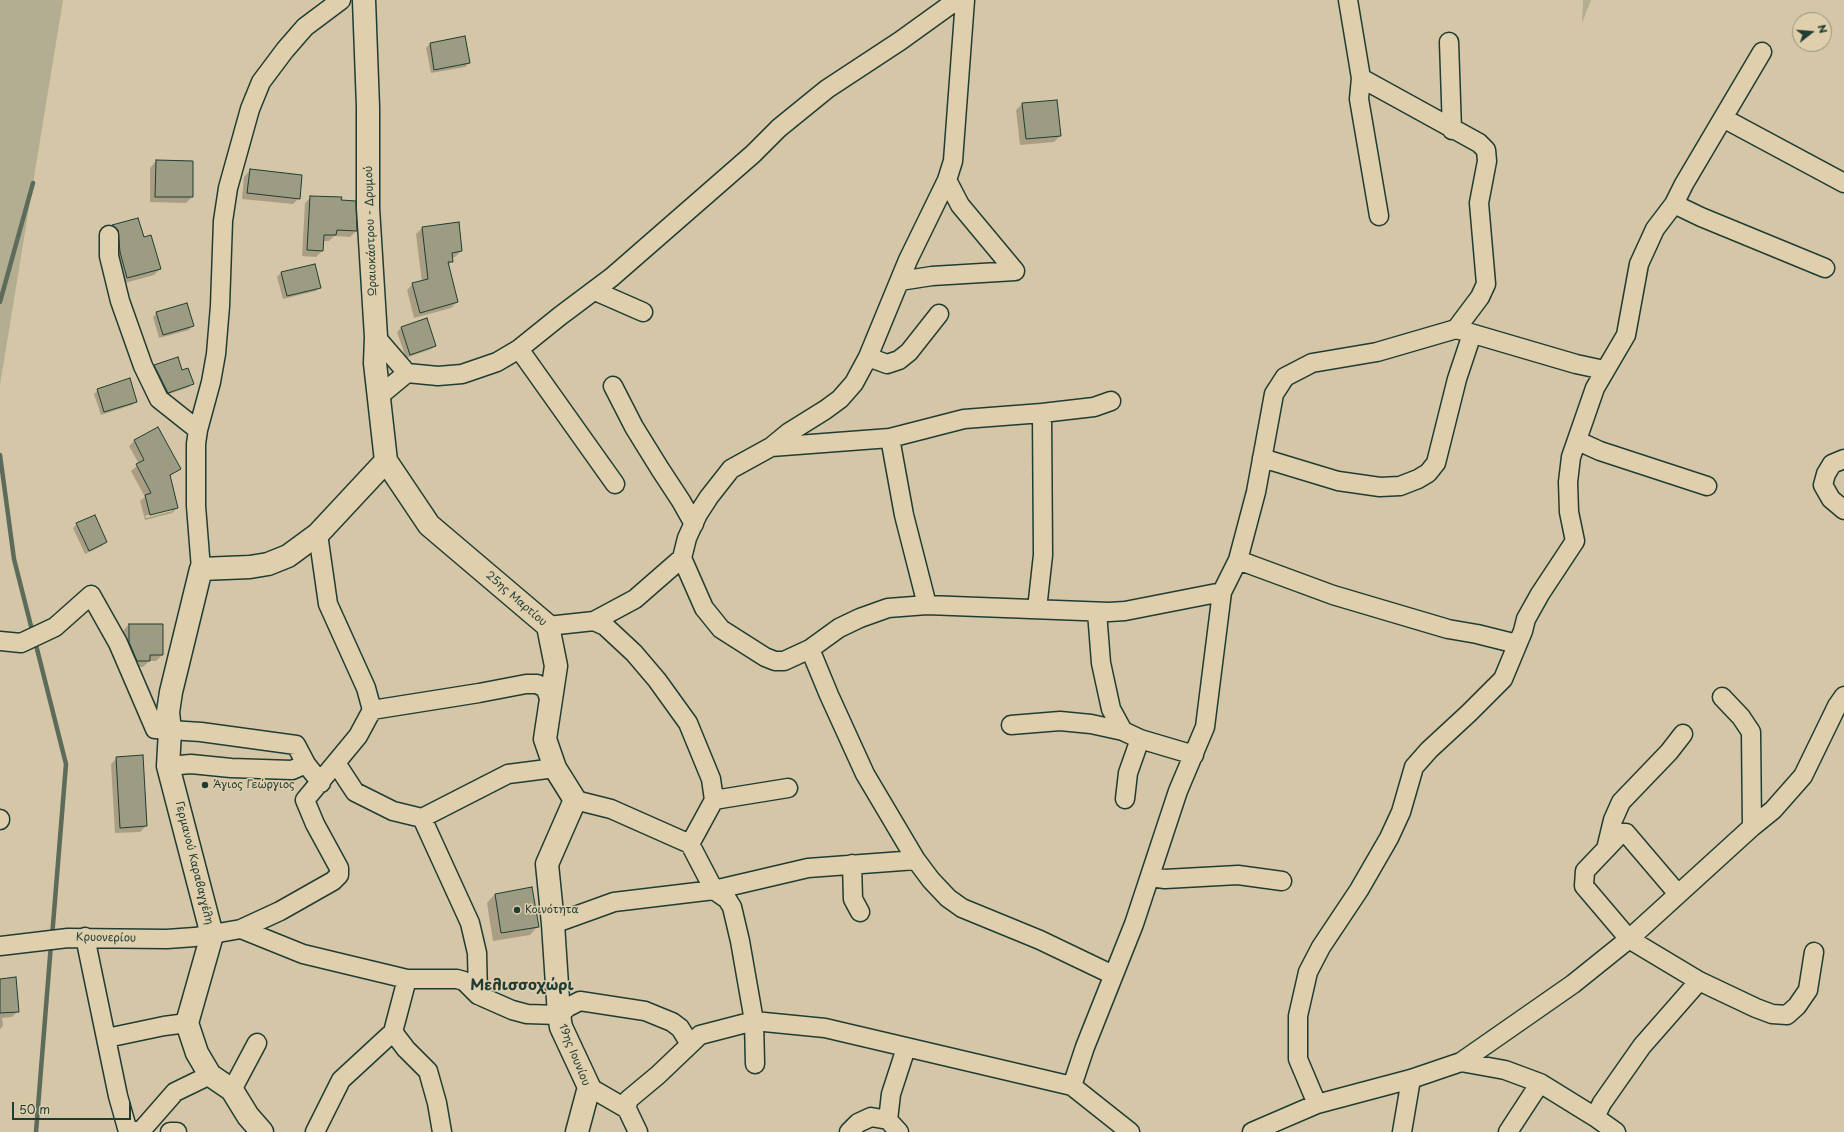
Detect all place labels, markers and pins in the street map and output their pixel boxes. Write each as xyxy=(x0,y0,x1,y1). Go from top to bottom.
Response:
place label: Άγιος Γεώργιος xyxy=(213,778,295,792)
marker: Άγιος Γεώργιος xyxy=(200,780,210,790)
place label: Κοινότητα xyxy=(525,903,579,917)
marker: Κοινότητα xyxy=(512,905,522,915)

